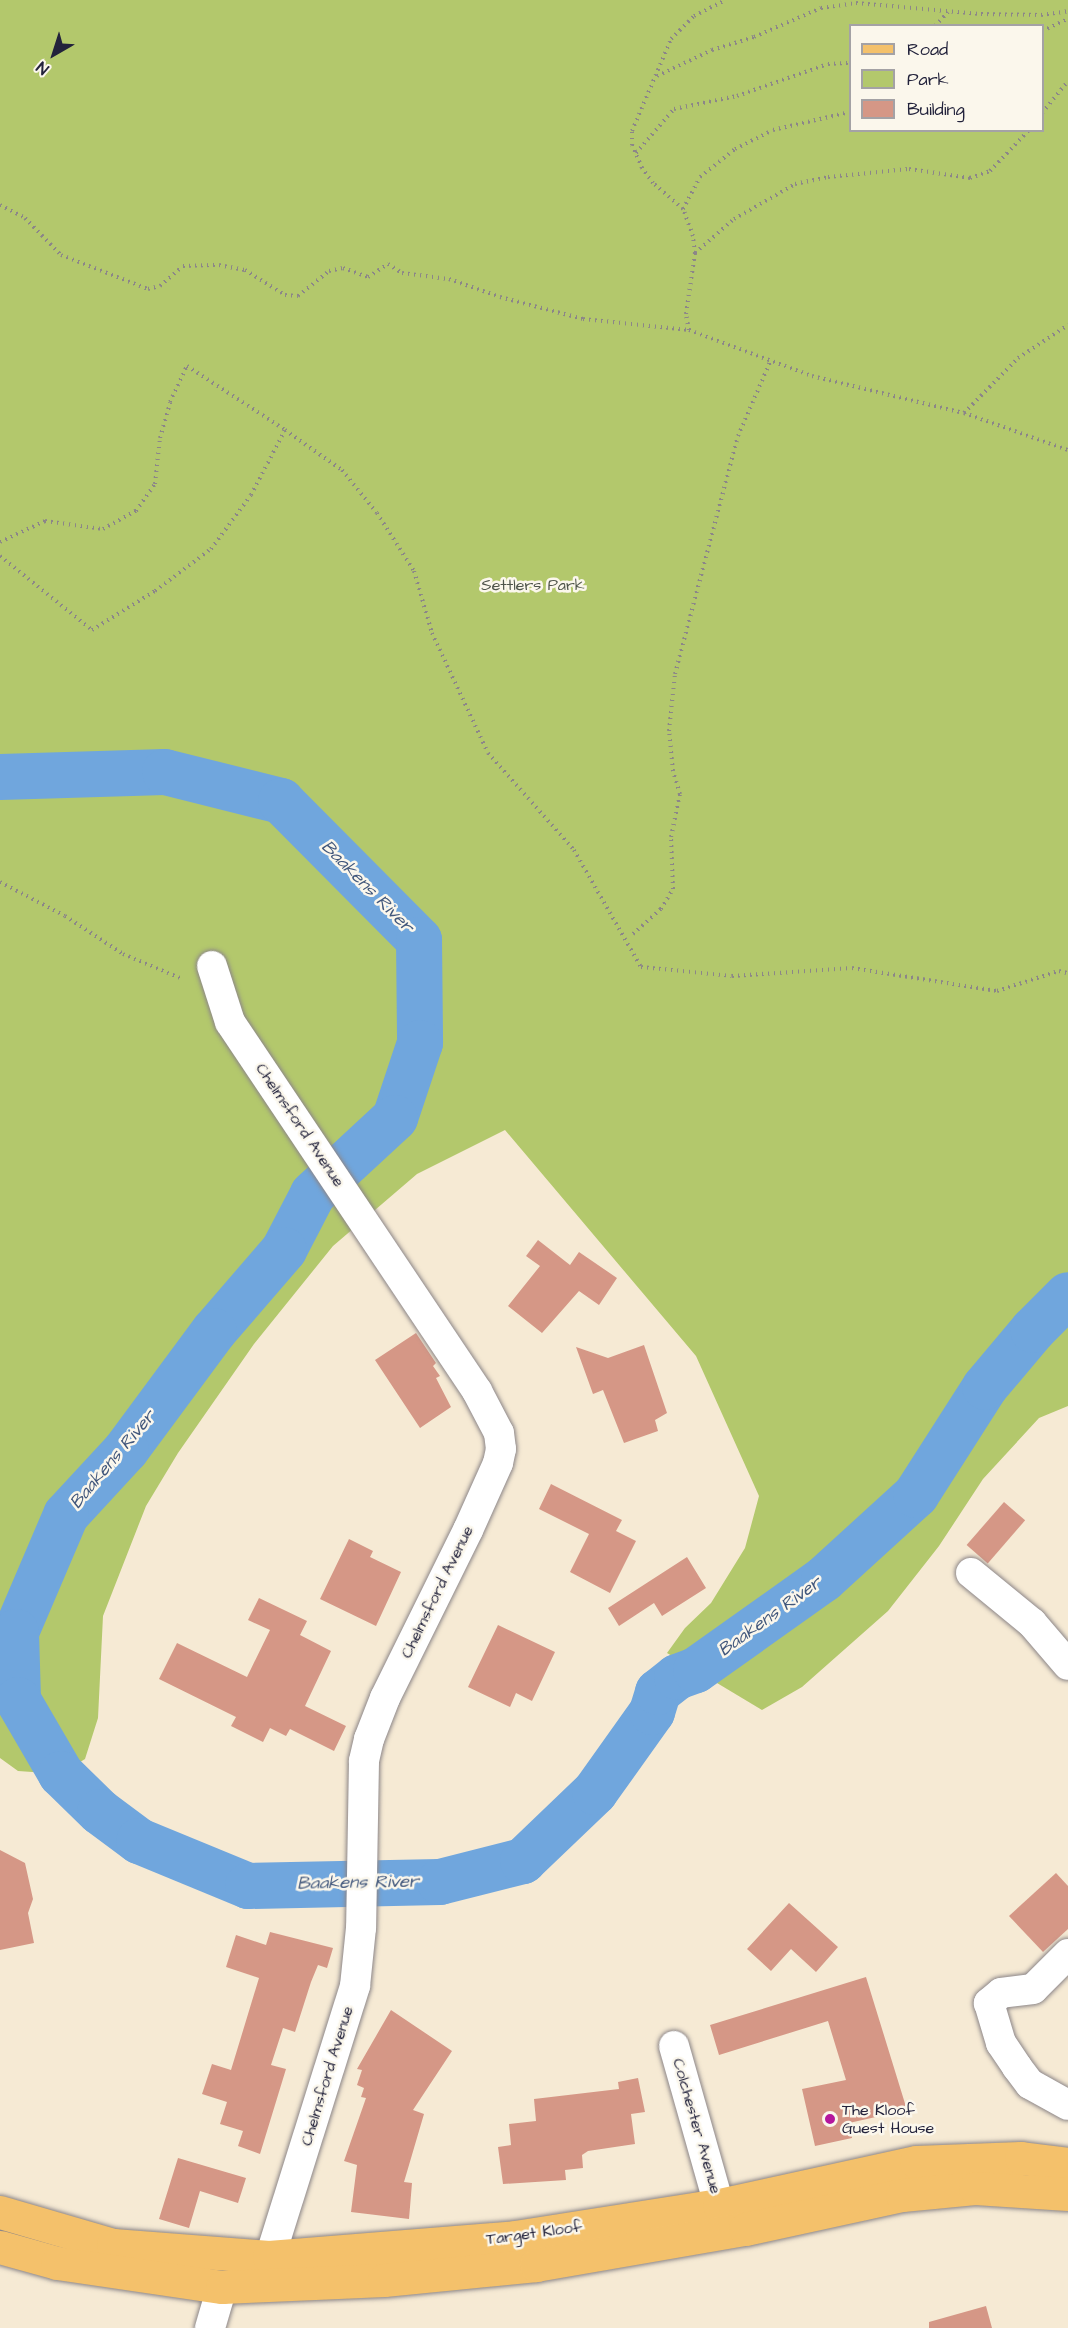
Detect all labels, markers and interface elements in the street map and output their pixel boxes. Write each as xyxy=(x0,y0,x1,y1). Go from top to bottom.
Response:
north arrow xyxy=(24,24,84,84)
legend xyxy=(849,24,1044,132)
text: Road xyxy=(907,37,948,62)
text: N xyxy=(32,56,53,80)
text: Park xyxy=(907,67,949,92)
text: Building xyxy=(907,97,965,122)
park label: Settlers Park xyxy=(481,575,585,595)
water label: Baakens River xyxy=(316,836,418,938)
street label: Chelmsford Avenue xyxy=(252,1060,348,1190)
water label: Baakens River xyxy=(66,1406,160,1514)
street label: Chelmsford Avenue xyxy=(397,1523,477,1661)
water label: Baakens River xyxy=(714,1572,826,1662)
water label: Baakens River xyxy=(297,1871,419,1895)
street label: Chelmsford Avenue xyxy=(297,2004,357,2148)
street label: Colchester Avenue xyxy=(668,2056,726,2196)
place label: The Kloof Guest House xyxy=(842,2100,934,2138)
marker: The Kloof Guest House xyxy=(823,2112,837,2126)
street label: Target Kloof xyxy=(485,2217,583,2249)

